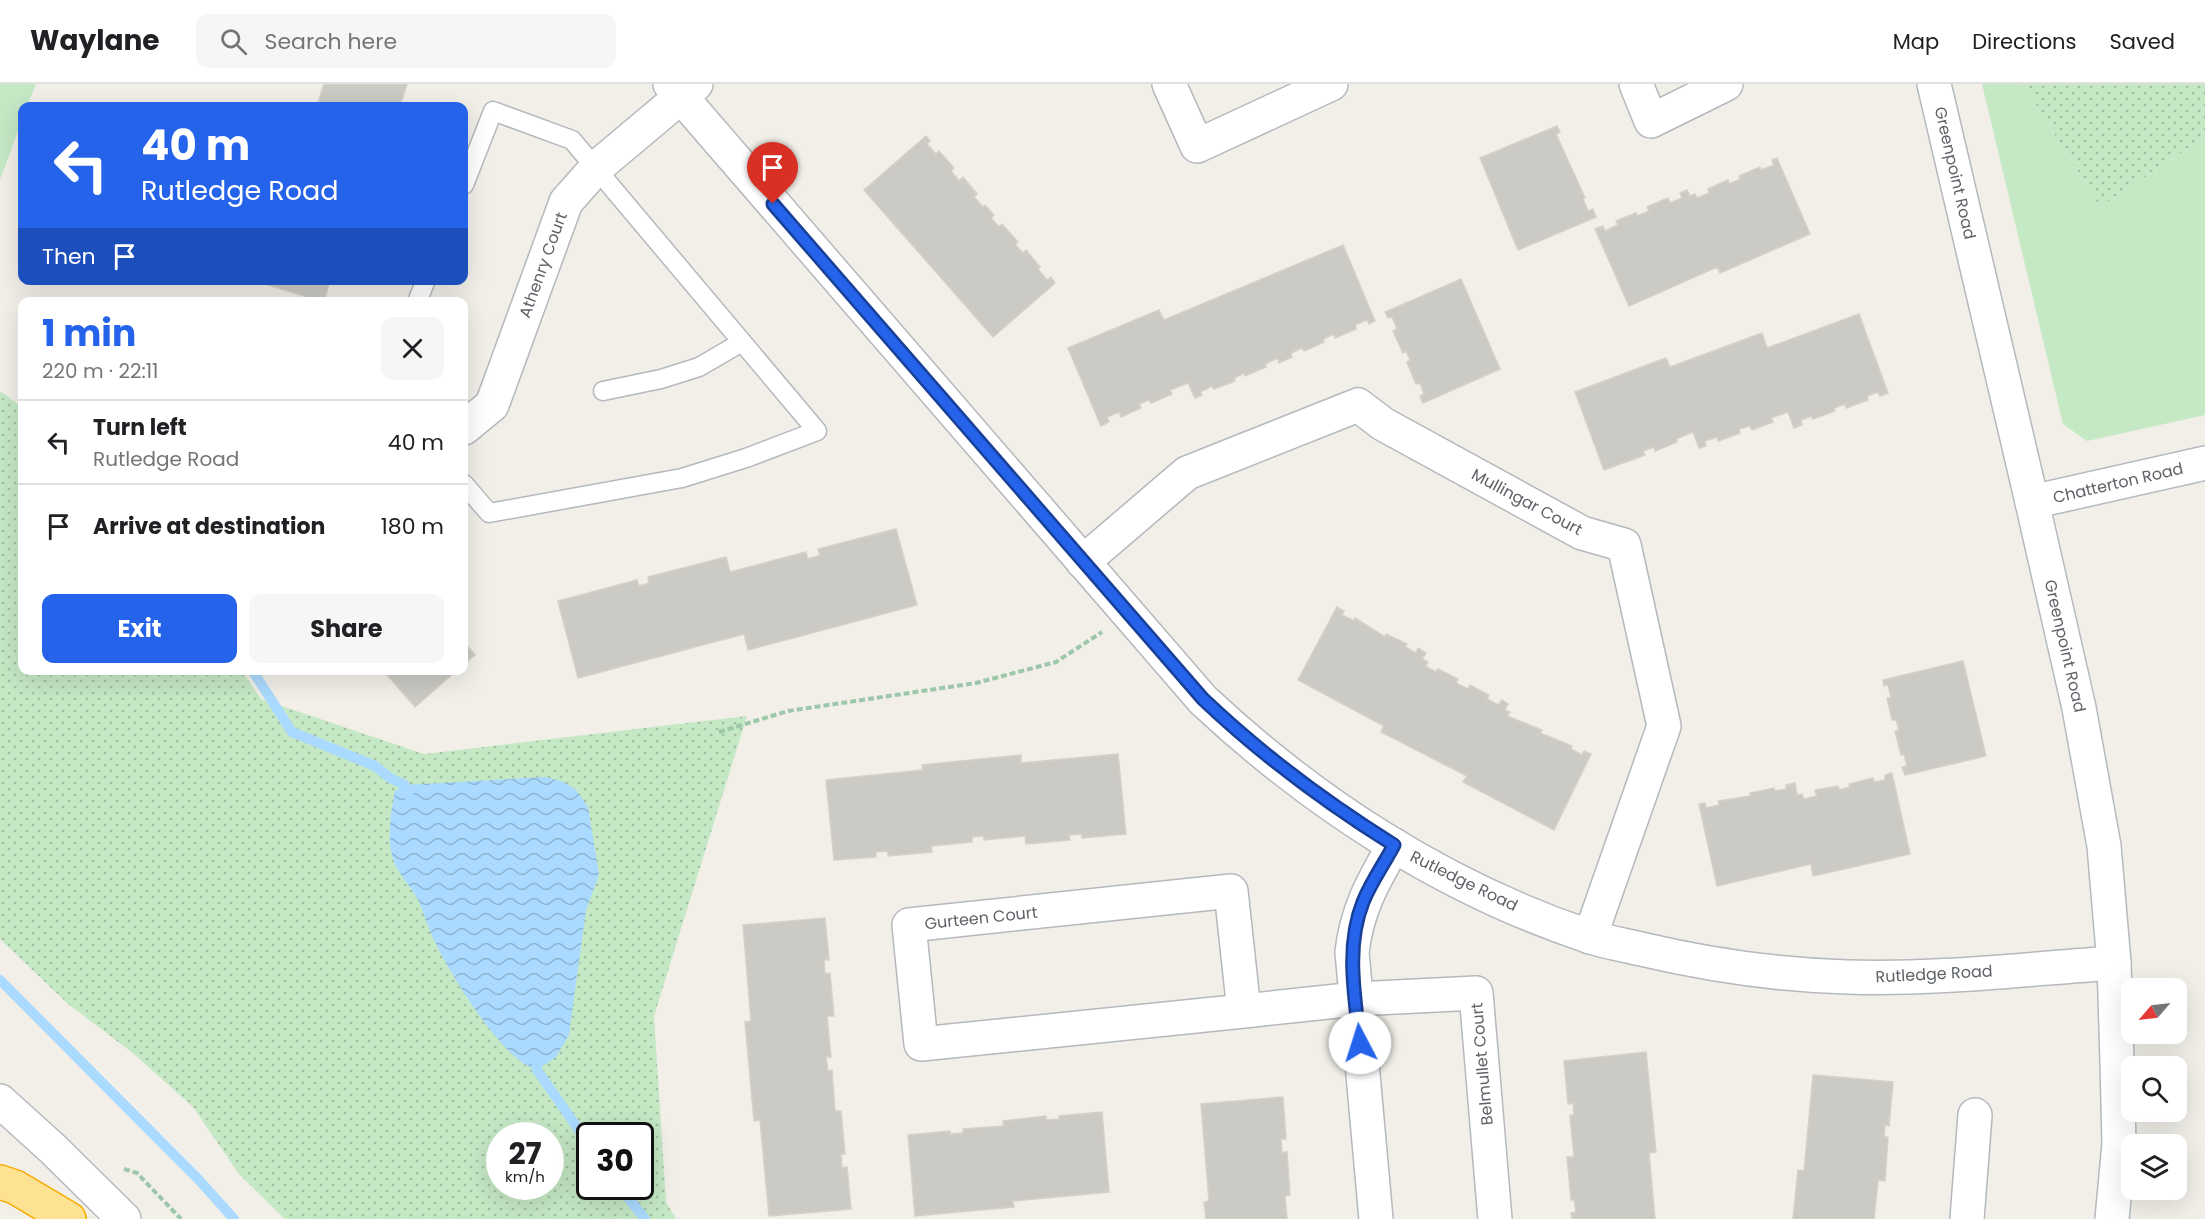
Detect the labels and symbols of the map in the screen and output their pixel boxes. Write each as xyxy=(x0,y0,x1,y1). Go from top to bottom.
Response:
street label: Greenpoint Road xyxy=(1929,104,1981,242)
pin xyxy=(747,142,798,204)
street label: Athenry Court xyxy=(513,209,573,321)
street label: Chatterton Road xyxy=(2051,457,2185,509)
street label: Mullingar Court xyxy=(1467,463,1587,541)
street label: Greenpoint Road xyxy=(2039,577,2091,715)
street label: Rutledge Road xyxy=(1406,845,1522,917)
street label: Gurteen Court xyxy=(923,901,1039,935)
street label: Rutledge Road xyxy=(1875,959,1993,989)
north arrow xyxy=(2121,978,2187,1044)
street label: Belmullet Court xyxy=(1465,1002,1499,1126)
position arrow xyxy=(1328,1011,1392,1075)
speed limit sign: 30 xyxy=(576,1122,654,1200)

